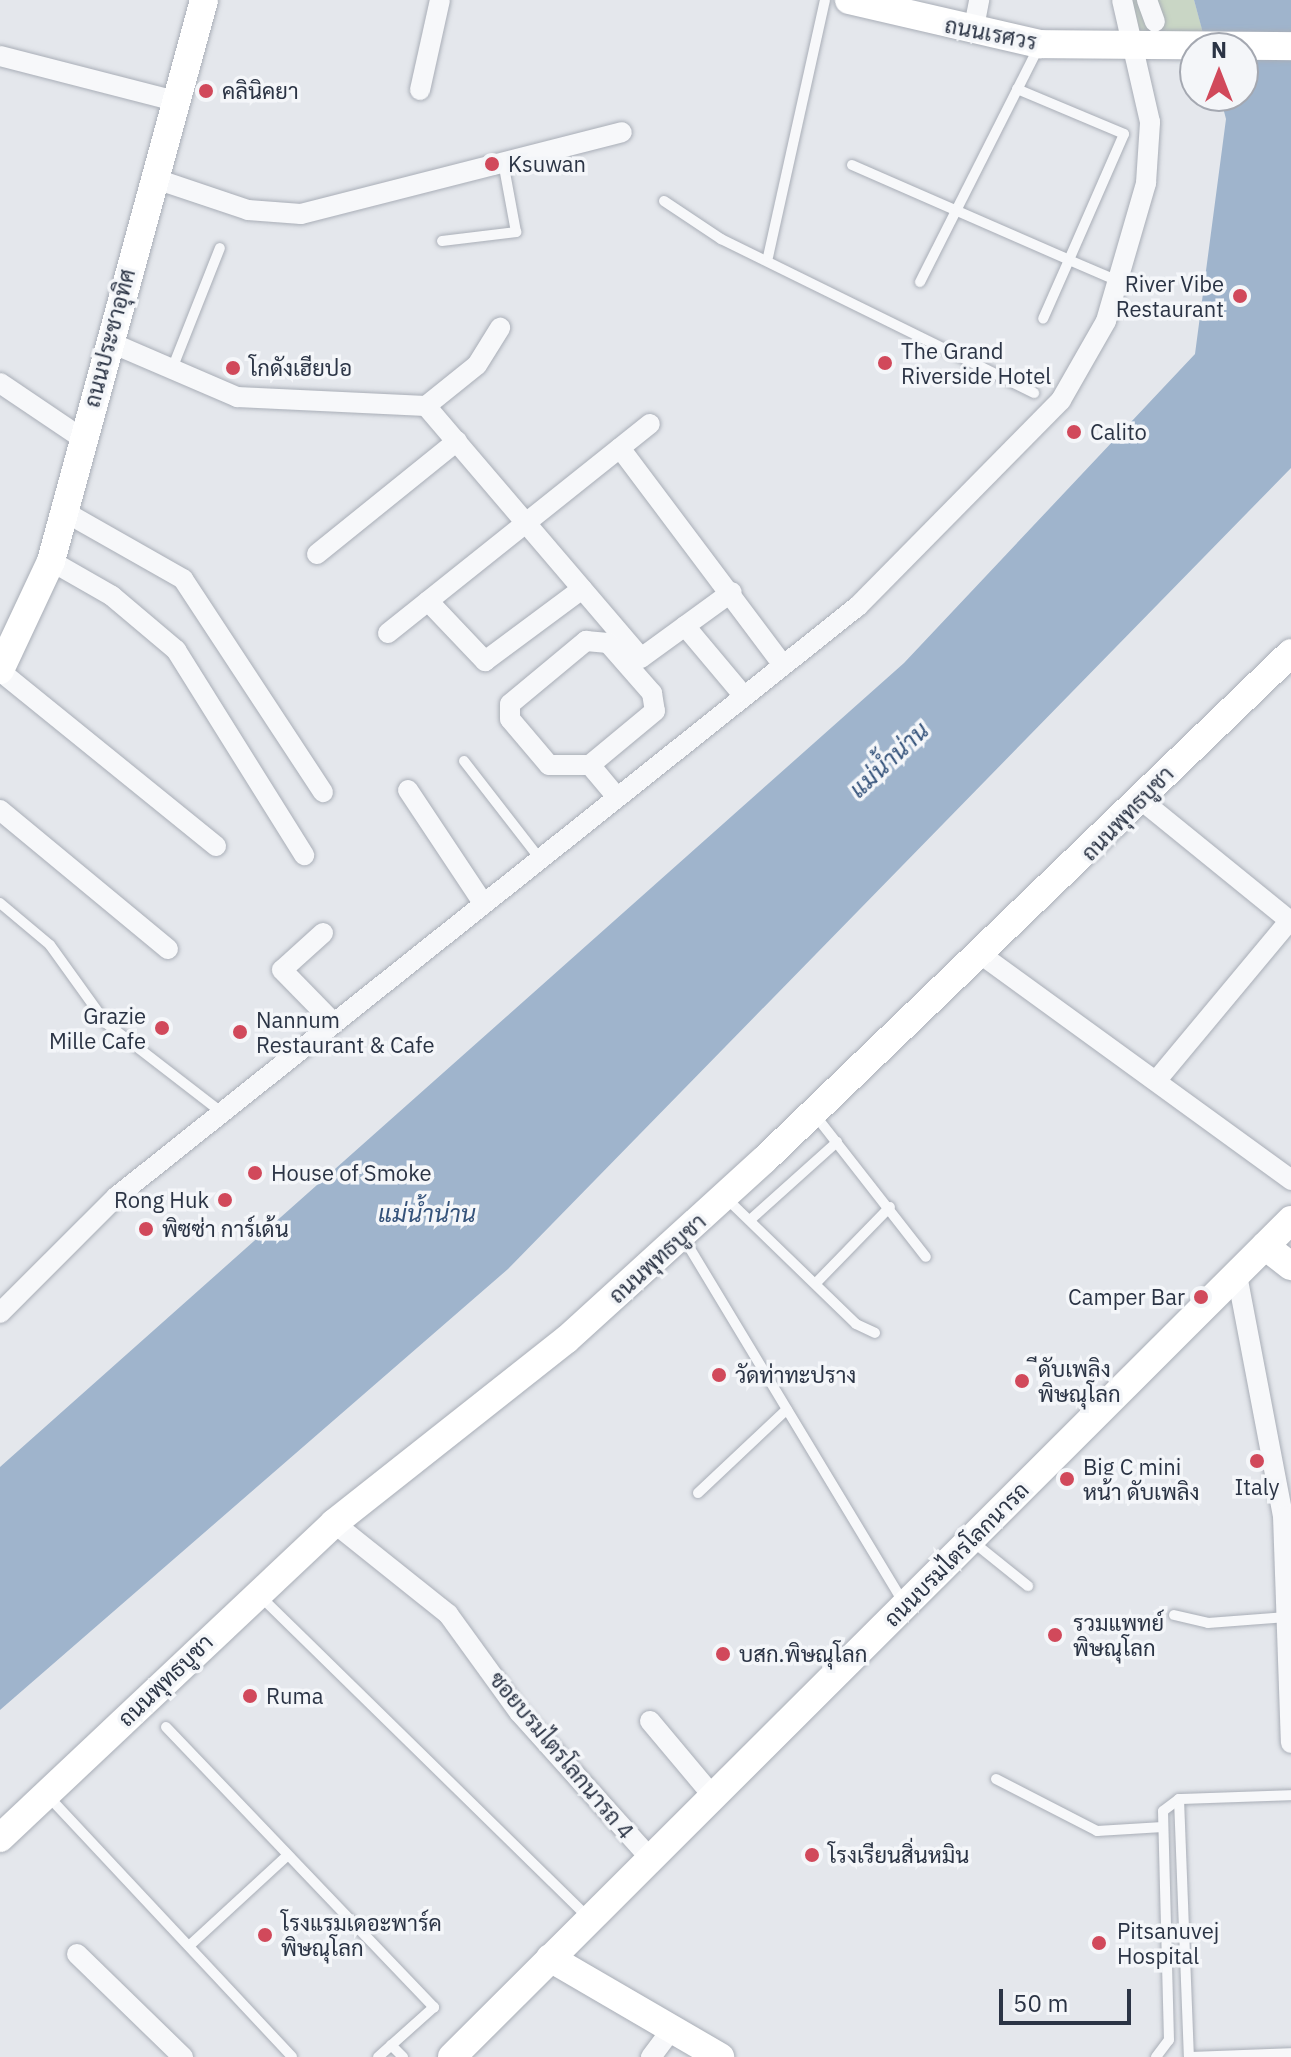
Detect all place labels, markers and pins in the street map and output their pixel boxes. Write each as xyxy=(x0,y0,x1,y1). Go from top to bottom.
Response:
place label: คลินิคยา xyxy=(222,78,299,104)
marker: คลินิคยา xyxy=(197,82,215,100)
place label: Ksuwan xyxy=(508,151,586,177)
marker: Ksuwan xyxy=(483,155,501,173)
place label: River Vibe Restaurant xyxy=(1116,270,1224,322)
marker: River Vibe Restaurant xyxy=(1231,287,1249,305)
place label: The Grand Riverside Hotel xyxy=(901,337,1051,388)
marker: The Grand Riverside Hotel xyxy=(876,354,894,372)
place label: โกดังเฮียปอ xyxy=(249,355,352,381)
marker: โกดังเฮียปอ xyxy=(224,359,242,377)
place label: Calito xyxy=(1090,419,1147,445)
marker: Calito xyxy=(1065,423,1083,441)
place label: Grazie Mille Cafe xyxy=(49,1002,146,1054)
place label: Nannum Restaurant & Cafe xyxy=(256,1006,434,1058)
marker: Grazie Mille Cafe xyxy=(153,1019,171,1037)
marker: Nannum Restaurant & Cafe xyxy=(231,1023,249,1041)
place label: House of Smoke xyxy=(271,1160,431,1186)
marker: House of Smoke xyxy=(246,1164,264,1182)
place label: Rong Huk xyxy=(114,1187,209,1213)
marker: Rong Huk xyxy=(216,1191,234,1209)
place label: พิซซ่า การ์เด้น xyxy=(162,1216,289,1242)
marker: พิซซ่า การ์เด้น xyxy=(137,1220,155,1238)
place label: Camper Bar xyxy=(1068,1284,1185,1310)
marker: Camper Bar xyxy=(1192,1288,1210,1306)
place label: ีดับเพลิง พิษณุโลก xyxy=(1038,1355,1121,1406)
place label: วัดท่าทะปราง xyxy=(735,1362,856,1388)
marker: วัดท่าทะปราง xyxy=(710,1366,728,1384)
marker: ีดับเพลิง พิษณุโลก xyxy=(1013,1372,1031,1390)
marker: Italy xyxy=(1248,1452,1266,1470)
place label: Big C mini หน้า ดับเพลิง xyxy=(1083,1453,1199,1504)
marker: Big C mini หน้า ดับเพลิง xyxy=(1058,1470,1076,1488)
place label: Italy xyxy=(1234,1474,1280,1500)
place label: รวมแพทย์ พิษณุโลก xyxy=(1073,1609,1164,1660)
marker: รวมแพทย์ พิษณุโลก xyxy=(1044,1624,1066,1646)
place label: บสก.พิษณุโลก xyxy=(739,1641,867,1667)
marker: บสก.พิษณุโลก xyxy=(714,1645,732,1663)
place label: Ruma xyxy=(266,1683,324,1709)
marker: Ruma xyxy=(241,1687,259,1705)
place label: โรงเรียนสิ่นหมิน xyxy=(828,1842,969,1868)
marker: โรงเรียนสิ่นหมิน xyxy=(803,1846,821,1864)
place label: โรงแรมเดอะพาร์ค พิษณุโลก xyxy=(281,1909,442,1960)
place label: Pitsanuvej Hospital xyxy=(1117,1917,1219,1968)
marker: โรงแรมเดอะพาร์ค พิษณุโลก xyxy=(256,1926,274,1944)
marker: Pitsanuvej Hospital xyxy=(1088,1932,1110,1954)

